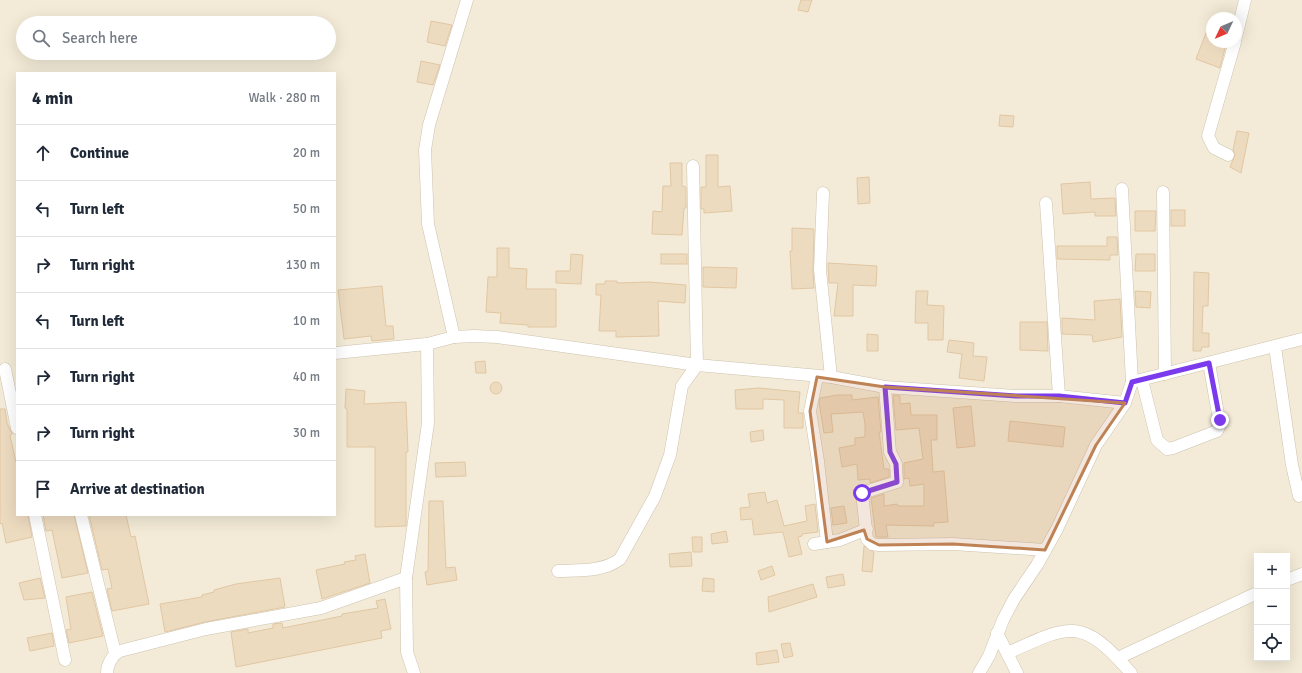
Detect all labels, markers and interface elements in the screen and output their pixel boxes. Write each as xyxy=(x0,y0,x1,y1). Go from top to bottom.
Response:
north arrow xyxy=(1206,12,1242,48)
search box xyxy=(16,16,336,60)
icon: search xyxy=(30,27,52,49)
text: Search here xyxy=(62,29,138,47)
text: 4 min xyxy=(32,88,73,109)
text: Walk · 280 m xyxy=(249,90,320,106)
icon: ahead xyxy=(32,142,54,164)
text: Continue xyxy=(70,144,129,162)
text: 20 m xyxy=(293,145,320,161)
icon: left xyxy=(32,198,54,220)
text: Turn left xyxy=(70,200,124,218)
text: 50 m xyxy=(293,201,320,217)
icon: right xyxy=(32,254,54,276)
text: Turn right xyxy=(70,256,135,274)
text: 130 m xyxy=(286,257,320,273)
icon: left xyxy=(32,310,54,332)
text: Turn left xyxy=(70,312,124,330)
text: 10 m xyxy=(293,313,320,329)
icon: right xyxy=(32,366,54,388)
text: Turn right xyxy=(70,368,135,386)
text: 40 m xyxy=(293,369,320,385)
route end xyxy=(1211,411,1229,429)
icon: right xyxy=(32,422,54,444)
text: Turn right xyxy=(70,424,135,442)
text: 30 m xyxy=(293,425,320,441)
icon: arrive xyxy=(32,478,54,500)
text: Arrive at destination xyxy=(70,480,205,498)
route start xyxy=(853,484,871,502)
map controls xyxy=(1254,553,1290,661)
button: + xyxy=(1254,553,1290,589)
button: − xyxy=(1254,589,1290,625)
button: locate xyxy=(1254,625,1290,661)

